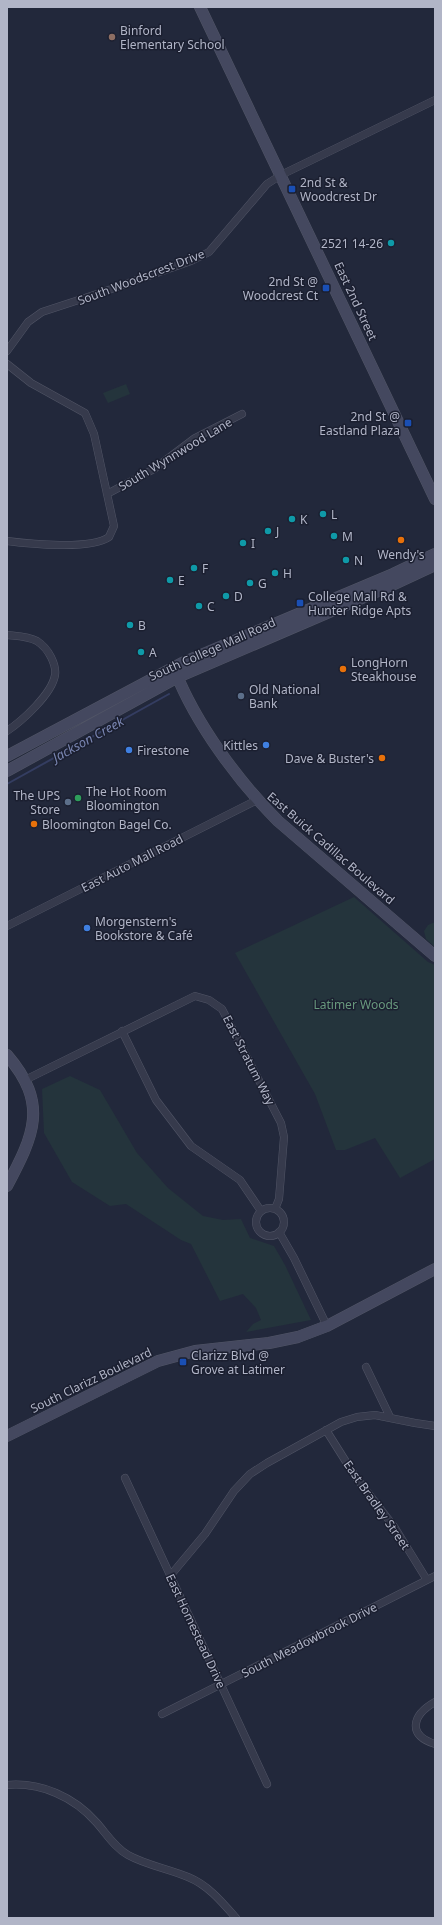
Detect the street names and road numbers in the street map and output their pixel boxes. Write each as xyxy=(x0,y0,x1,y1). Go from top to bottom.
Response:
street label: South Woodscrest Drive xyxy=(75,245,207,309)
street label: East 2nd Street xyxy=(330,259,382,344)
street label: South Wynnwood Lane xyxy=(115,413,235,495)
street label: South College Mall Road xyxy=(146,613,278,685)
street label: East Buick Cadillac Boulevard xyxy=(264,788,398,908)
street label: East Auto Mall Road xyxy=(78,830,186,896)
street label: East Stratum Way xyxy=(219,1012,279,1109)
street label: South Clarizz Boulevard xyxy=(27,1343,155,1417)
street label: East Bradley Street xyxy=(340,1457,415,1554)
street label: East Homestead Drive xyxy=(162,1571,230,1691)
street label: South Meadowbrook Drive xyxy=(238,1598,380,1682)

